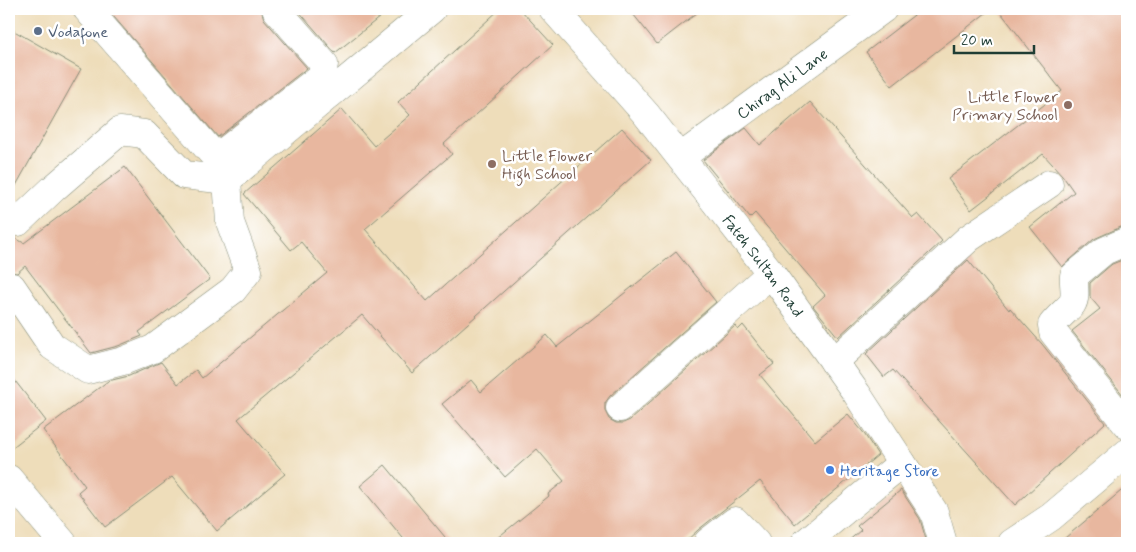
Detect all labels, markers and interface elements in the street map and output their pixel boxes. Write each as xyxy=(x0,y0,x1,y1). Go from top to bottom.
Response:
place label: Vodafone xyxy=(48,22,108,45)
scale bar xyxy=(954,22,1034,54)
marker: Vodafone xyxy=(32,25,44,37)
text: 20 m xyxy=(961,31,993,51)
street label: Chirag Ali Lane xyxy=(733,44,832,125)
place label: Little Flower Primary School xyxy=(952,87,1058,126)
marker: Little Flower Primary School xyxy=(1062,99,1074,111)
place label: Little Flower High School xyxy=(502,146,592,186)
marker: Little Flower High School xyxy=(486,158,498,170)
street label: Fateh Sultan Road xyxy=(717,211,808,322)
place label: Heritage Store xyxy=(840,461,939,482)
marker: Heritage Store xyxy=(824,464,836,476)

